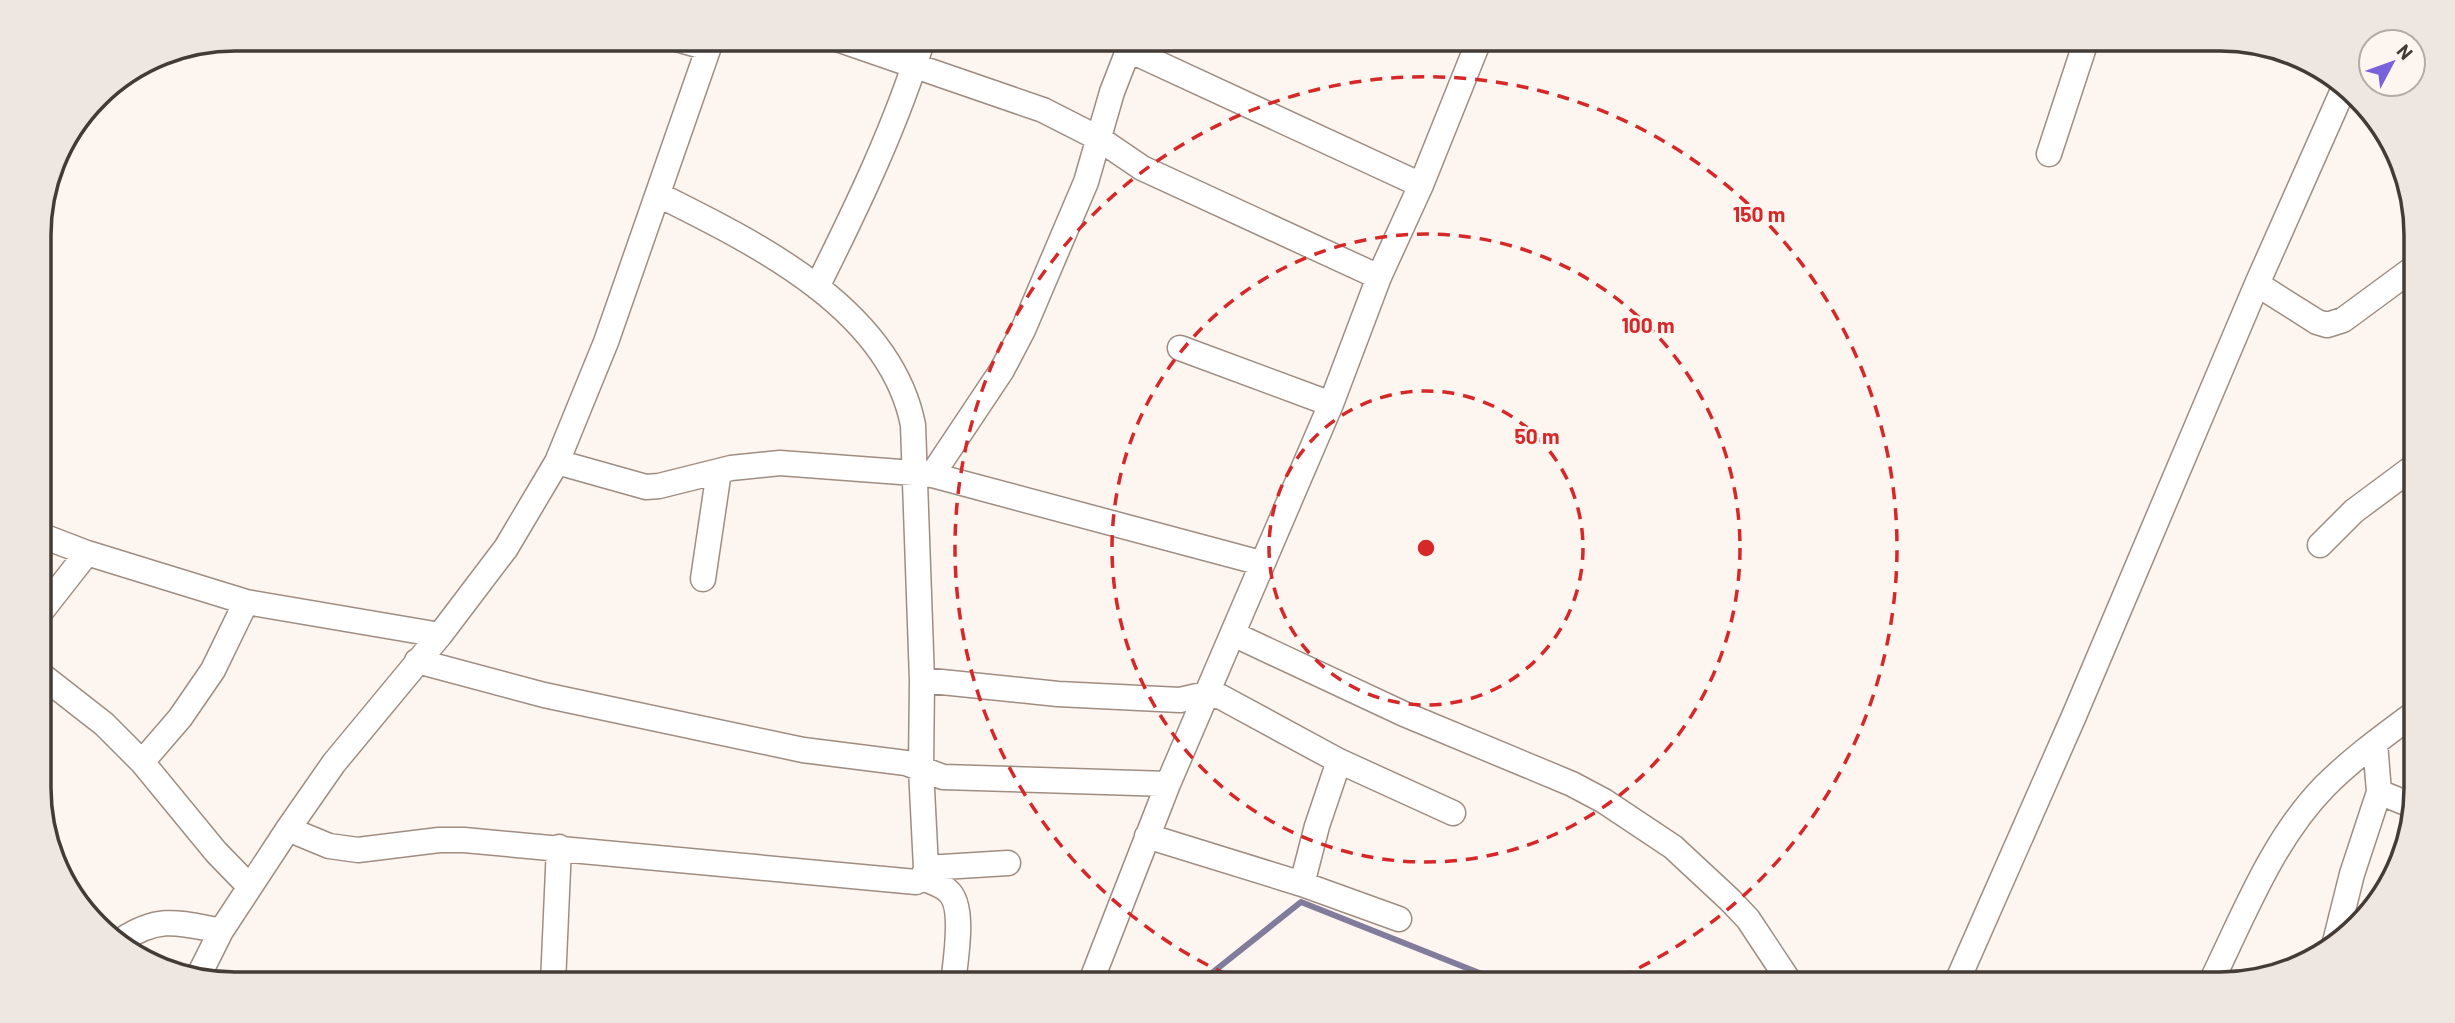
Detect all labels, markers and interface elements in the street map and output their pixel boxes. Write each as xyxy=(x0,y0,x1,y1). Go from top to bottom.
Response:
north arrow xyxy=(2357,28,2427,98)
text: N xyxy=(2392,39,2418,64)
text: 150 m xyxy=(1733,201,1785,226)
text: 100 m xyxy=(1621,312,1675,337)
text: 50 m xyxy=(1514,423,1560,448)
centre of rings xyxy=(1414,536,1438,560)

